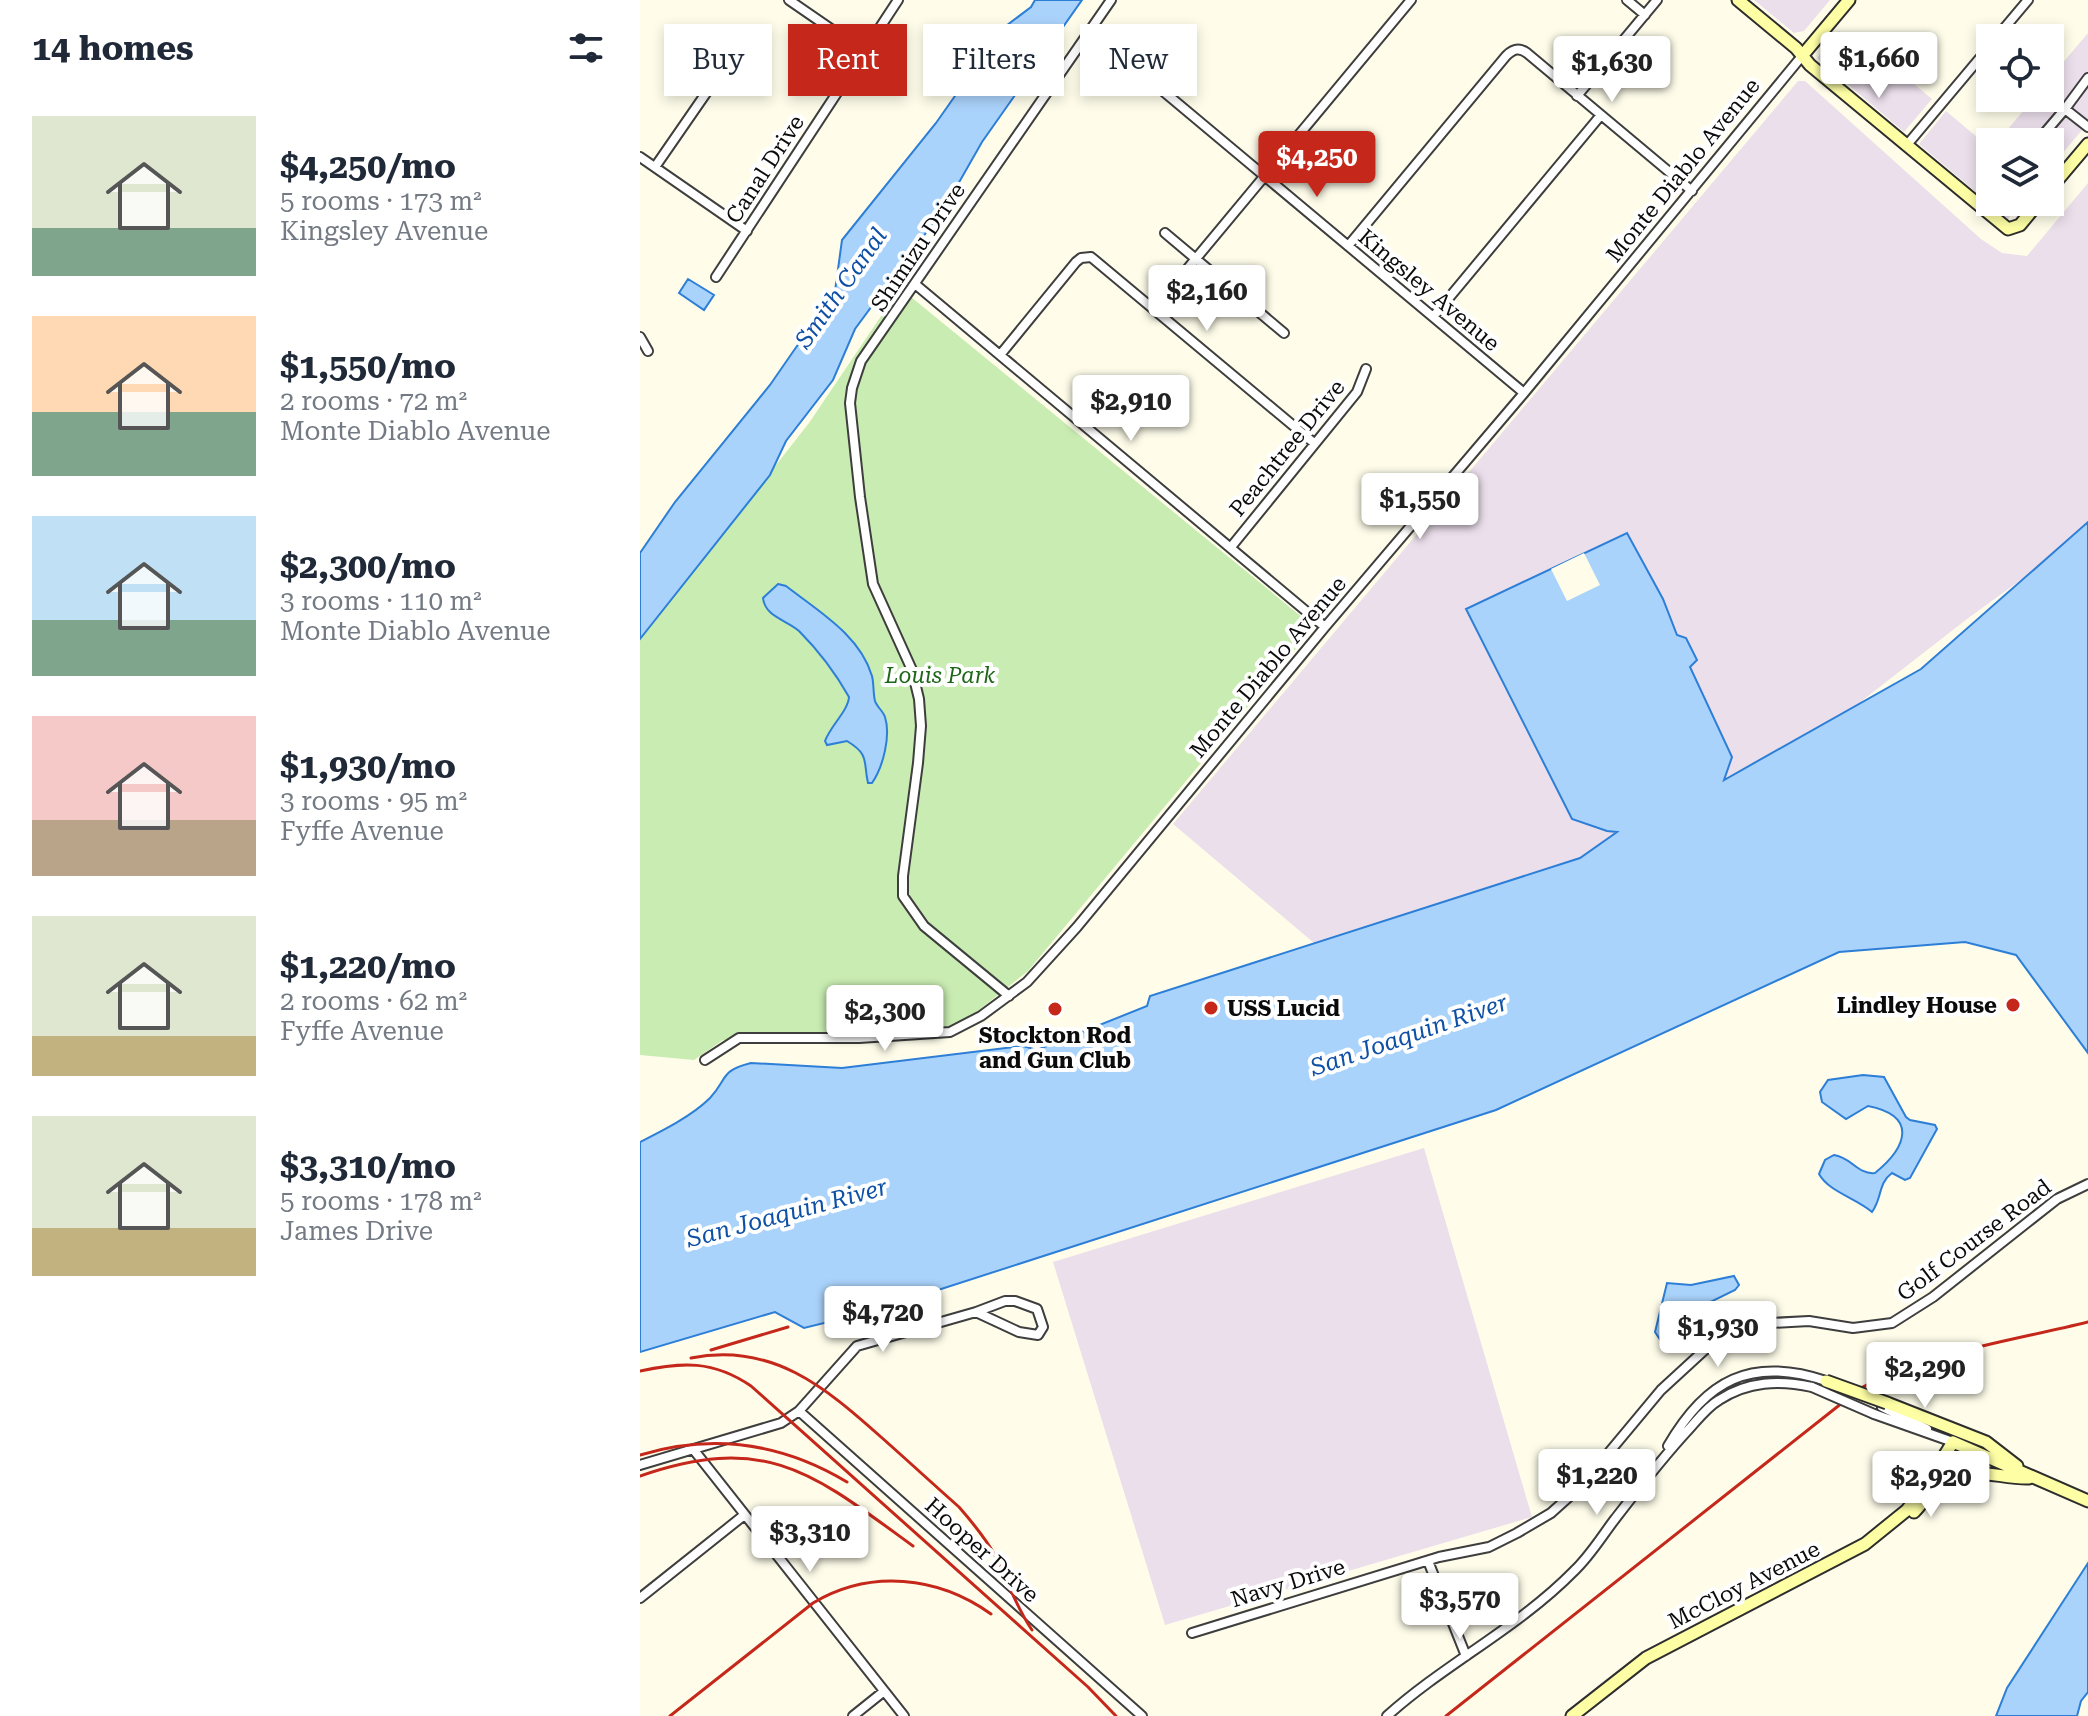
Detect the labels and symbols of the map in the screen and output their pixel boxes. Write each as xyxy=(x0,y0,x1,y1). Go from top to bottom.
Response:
pin: $1,660 xyxy=(1814,32,1944,100)
pin: $1,630 xyxy=(1547,36,1677,104)
street label: Monte Diablo Avenue xyxy=(1601,73,1765,267)
street label: Canal Drive xyxy=(721,110,809,228)
pin: $4,250 xyxy=(1252,131,1382,199)
street label: Shimizu Drive xyxy=(866,178,970,316)
water label: Smith Canal xyxy=(789,222,893,354)
street label: Kingsley Avenue xyxy=(1353,224,1505,356)
pin: $2,160 xyxy=(1142,265,1272,333)
pin: $2,910 xyxy=(1066,375,1196,443)
street label: Peachtree Drive xyxy=(1224,375,1350,521)
pin: $1,550 xyxy=(1355,473,1485,541)
street label: Monte Diablo Avenue xyxy=(1185,571,1351,763)
park label: Louis Park xyxy=(884,663,995,688)
pin: $2,300 xyxy=(820,985,950,1053)
water label: San Joaquin River xyxy=(1306,988,1511,1082)
place label: Lindley House xyxy=(1837,993,1997,1018)
place label: USS Lucid xyxy=(1227,996,1340,1021)
marker: Lindley House xyxy=(2004,996,2022,1014)
marker: USS Lucid xyxy=(1202,999,1220,1017)
marker: Stockton Rod and Gun Club xyxy=(1046,1000,1064,1018)
place label: Stockton Rod and Gun Club xyxy=(979,1023,1132,1073)
water label: San Joaquin River xyxy=(682,1173,891,1254)
street label: Golf Course Road xyxy=(1892,1174,2056,1306)
pin: $4,720 xyxy=(818,1286,948,1354)
pin: $1,930 xyxy=(1653,1301,1783,1369)
pin: $2,290 xyxy=(1860,1342,1990,1410)
pin: $1,220 xyxy=(1532,1449,1662,1517)
pin: $2,920 xyxy=(1866,1451,1996,1519)
street label: Hooper Drive xyxy=(920,1493,1044,1607)
pin: $3,310 xyxy=(745,1506,875,1574)
street label: McCloy Avenue xyxy=(1664,1536,1824,1634)
street label: Navy Drive xyxy=(1228,1554,1348,1612)
pin: $3,570 xyxy=(1395,1573,1525,1641)

